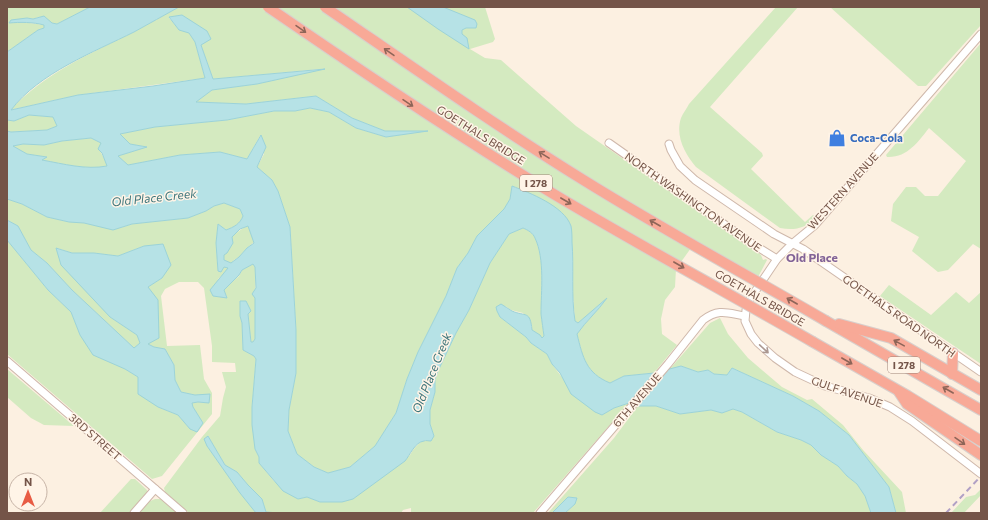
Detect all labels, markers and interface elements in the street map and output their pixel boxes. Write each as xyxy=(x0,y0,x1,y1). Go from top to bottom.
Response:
one-way arrow xyxy=(295,25,306,33)
one-way arrow xyxy=(384,48,395,56)
one-way arrow xyxy=(402,99,414,107)
street label: GOETHALS BRIDGE xyxy=(435,102,528,167)
shop icon: Coca-Cola xyxy=(827,128,847,148)
place label: Coca-Cola xyxy=(850,131,903,144)
street label: NORTH WASHINGTON AVENUE xyxy=(623,149,764,254)
street label: WESTERN AVENUE xyxy=(805,149,881,232)
one-way arrow xyxy=(539,151,550,159)
road number: I 278 xyxy=(520,175,552,191)
water label: Old Place Creek xyxy=(111,186,198,208)
one-way arrow xyxy=(560,197,572,205)
one-way arrow xyxy=(649,218,661,226)
district label: Old Place xyxy=(786,250,838,264)
one-way arrow xyxy=(673,262,685,270)
street label: GOETHALS BRIDGE xyxy=(713,267,807,329)
street label: GOETHALS ROAD NORTH xyxy=(840,272,958,360)
one-way arrow xyxy=(786,297,798,305)
water label: Old Place Creek xyxy=(409,330,454,415)
one-way arrow xyxy=(893,338,905,346)
one-way arrow xyxy=(759,344,769,353)
road number: I 278 xyxy=(888,357,920,373)
one-way arrow xyxy=(841,358,853,365)
street label: 6TH AVENUE xyxy=(610,370,664,429)
street label: GULF AVENUE xyxy=(810,373,885,410)
one-way arrow xyxy=(942,385,954,393)
street label: 3RD STREET xyxy=(67,410,124,463)
one-way arrow xyxy=(955,437,966,445)
north arrow xyxy=(8,472,48,512)
text: N xyxy=(24,475,32,488)

